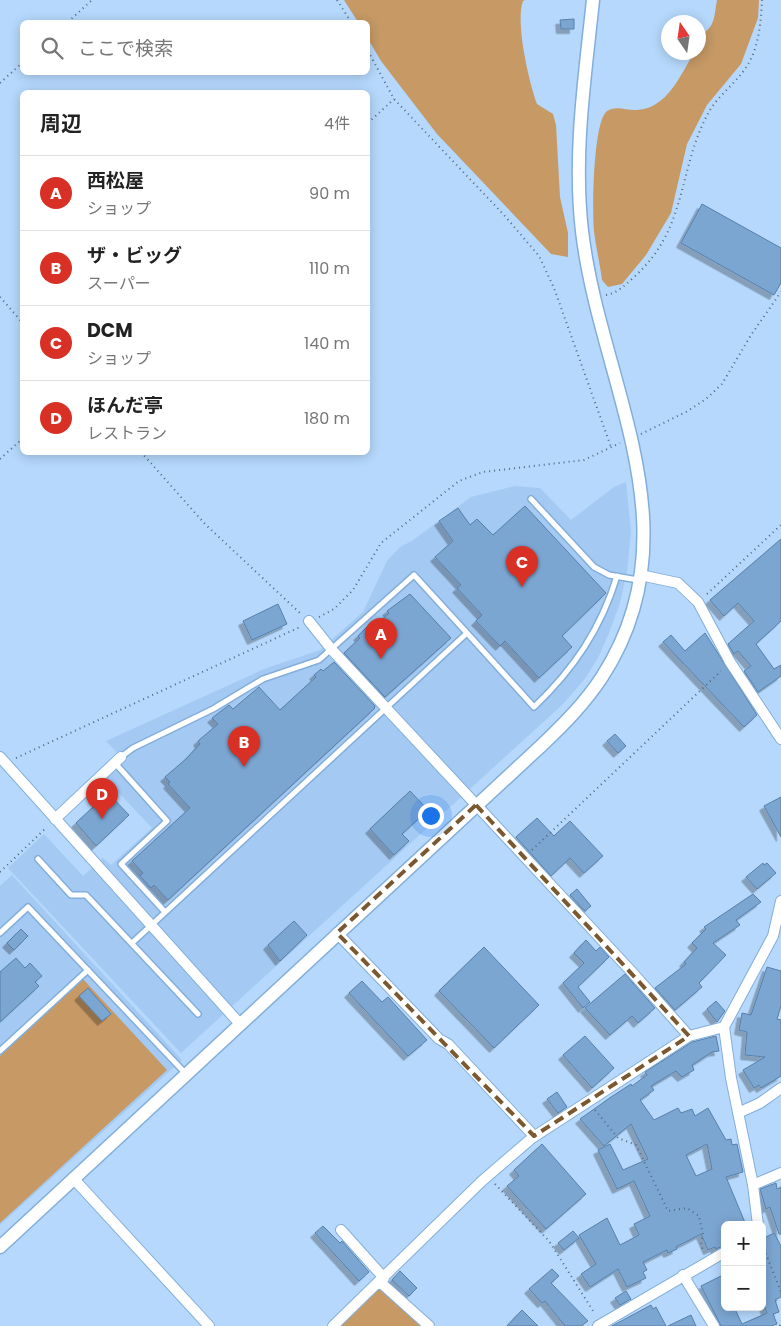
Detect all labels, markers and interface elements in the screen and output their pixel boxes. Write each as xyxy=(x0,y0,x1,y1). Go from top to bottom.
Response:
north arrow xyxy=(661,15,706,60)
search box xyxy=(20,20,370,75)
icon: search xyxy=(38,34,66,62)
text: ここで検索 xyxy=(78,35,173,62)
text: 周辺 xyxy=(40,109,82,138)
text: 4件 xyxy=(324,112,350,135)
text: 西松屋 xyxy=(87,167,144,194)
text: A xyxy=(50,182,62,205)
text: 90 m xyxy=(309,182,350,205)
text: ショップ xyxy=(87,197,151,220)
text: ザ・ビッグ xyxy=(87,242,182,269)
text: B xyxy=(51,257,61,280)
text: 110 m xyxy=(309,257,350,280)
text: スーパー xyxy=(87,272,151,295)
text: DCM xyxy=(87,317,133,344)
text: C xyxy=(50,332,62,355)
text: 140 m xyxy=(304,332,350,355)
text: ショップ xyxy=(87,347,151,370)
text: ほんだ亭 xyxy=(87,392,163,419)
text: D xyxy=(50,407,62,430)
text: 180 m xyxy=(304,407,350,430)
text: レストラン xyxy=(87,422,167,445)
pin: C xyxy=(506,546,538,587)
pin: A xyxy=(365,618,397,659)
pin: B xyxy=(228,726,260,767)
pin: D xyxy=(86,778,118,819)
your location xyxy=(418,803,444,829)
map controls xyxy=(721,1221,766,1311)
button: + xyxy=(721,1221,766,1266)
button: − xyxy=(721,1266,766,1311)

